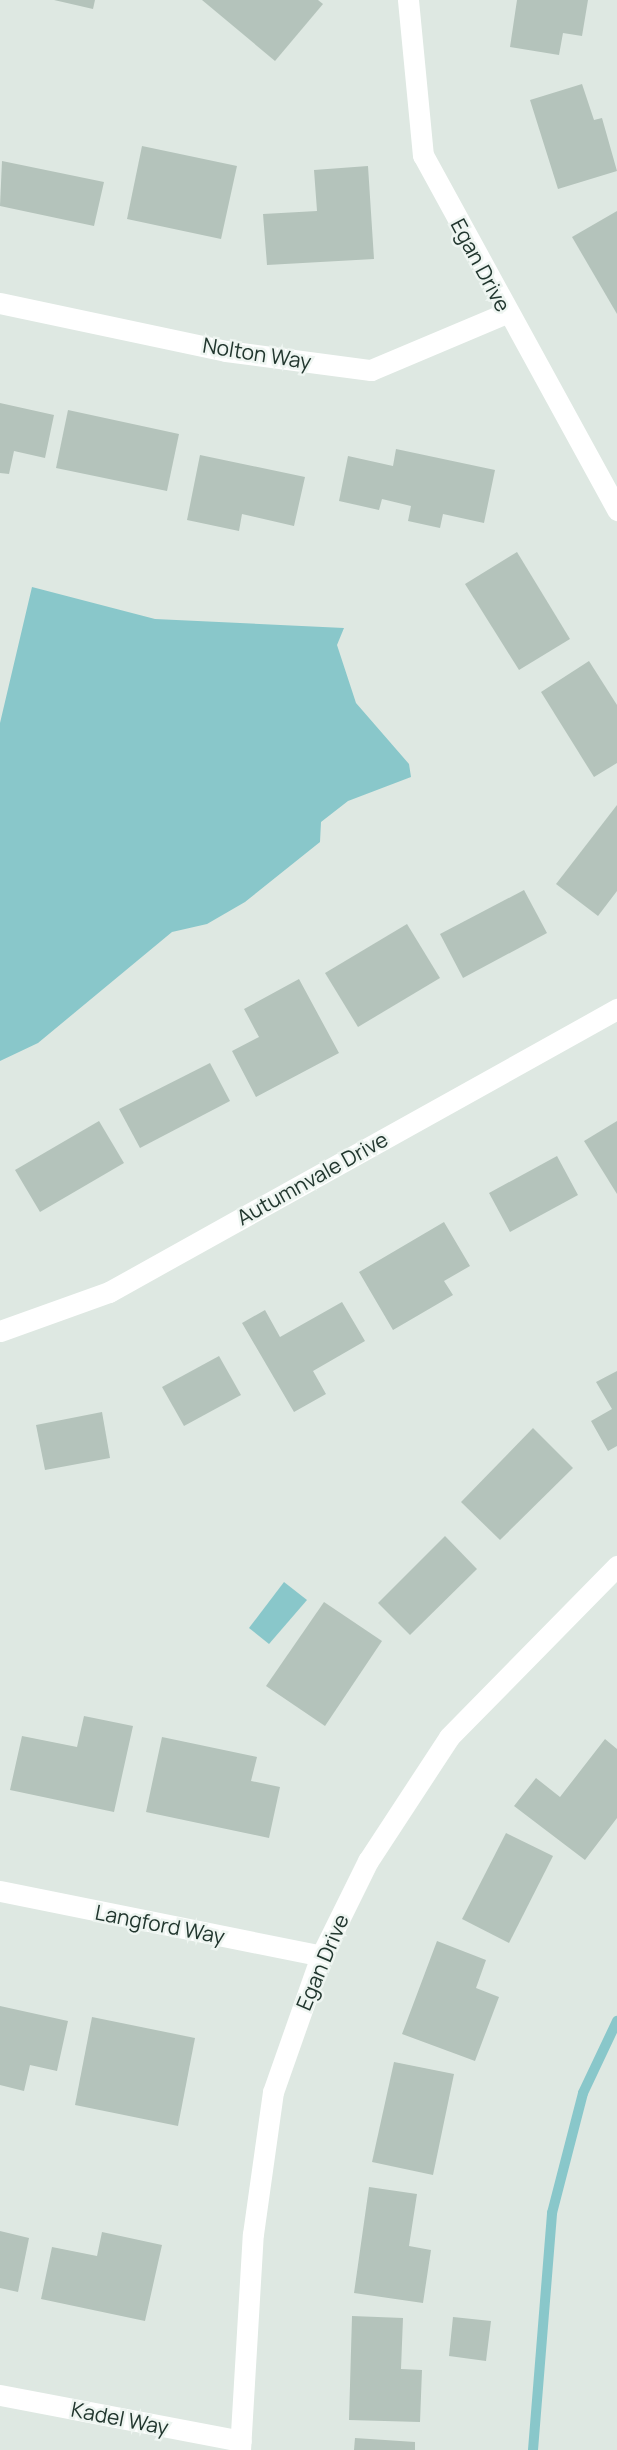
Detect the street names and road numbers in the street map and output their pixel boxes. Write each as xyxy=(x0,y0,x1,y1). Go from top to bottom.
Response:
street label: Egan Drive xyxy=(446,214,516,316)
street label: Nolton Way xyxy=(201,332,313,374)
street label: Autumnvale Drive xyxy=(232,1126,392,1230)
street label: Langford Way xyxy=(93,1899,227,1949)
street label: Egan Drive xyxy=(291,1910,353,2014)
street label: Kadel Way xyxy=(69,2396,171,2440)

